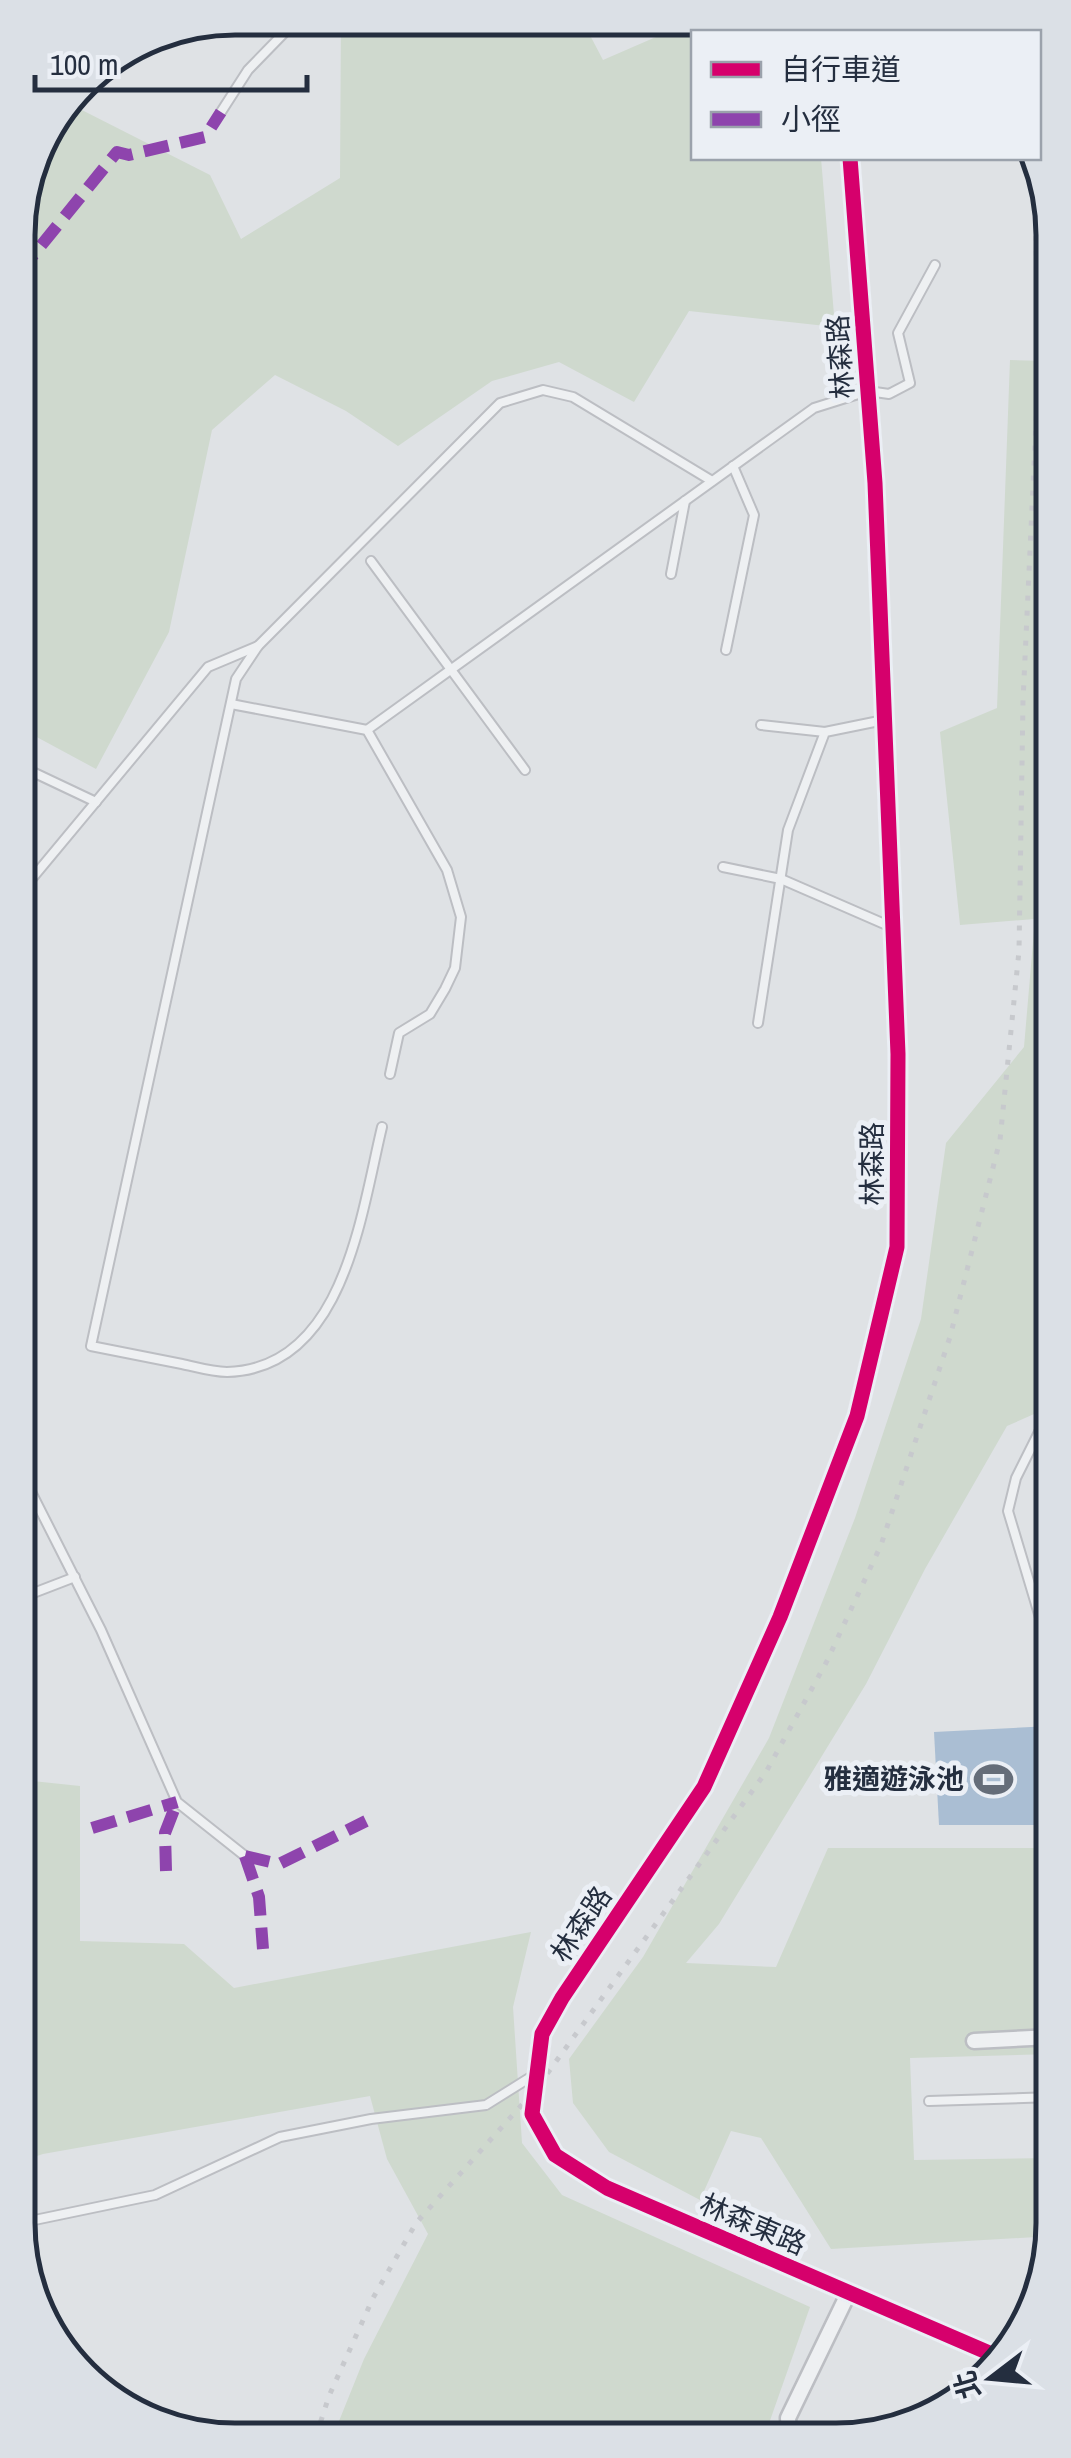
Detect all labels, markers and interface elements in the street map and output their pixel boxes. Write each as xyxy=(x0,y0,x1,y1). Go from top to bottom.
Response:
scale bar xyxy=(35,30,308,92)
legend xyxy=(691,30,1041,160)
text: 100 m xyxy=(50,44,118,84)
text: 自行車道 xyxy=(781,49,901,89)
text: 小徑 xyxy=(781,99,841,139)
street label: 林森路 xyxy=(818,314,862,400)
street label: 林森路 xyxy=(853,1122,891,1206)
sports icon: 雅適遊泳池 xyxy=(973,1758,1015,1800)
place label: 雅適遊泳池 xyxy=(824,1760,964,1798)
street label: 林森路 xyxy=(542,1879,620,1969)
street label: 林森東路 xyxy=(694,2185,812,2263)
north arrow xyxy=(941,2328,1041,2428)
text: 北 xyxy=(945,2366,989,2404)

